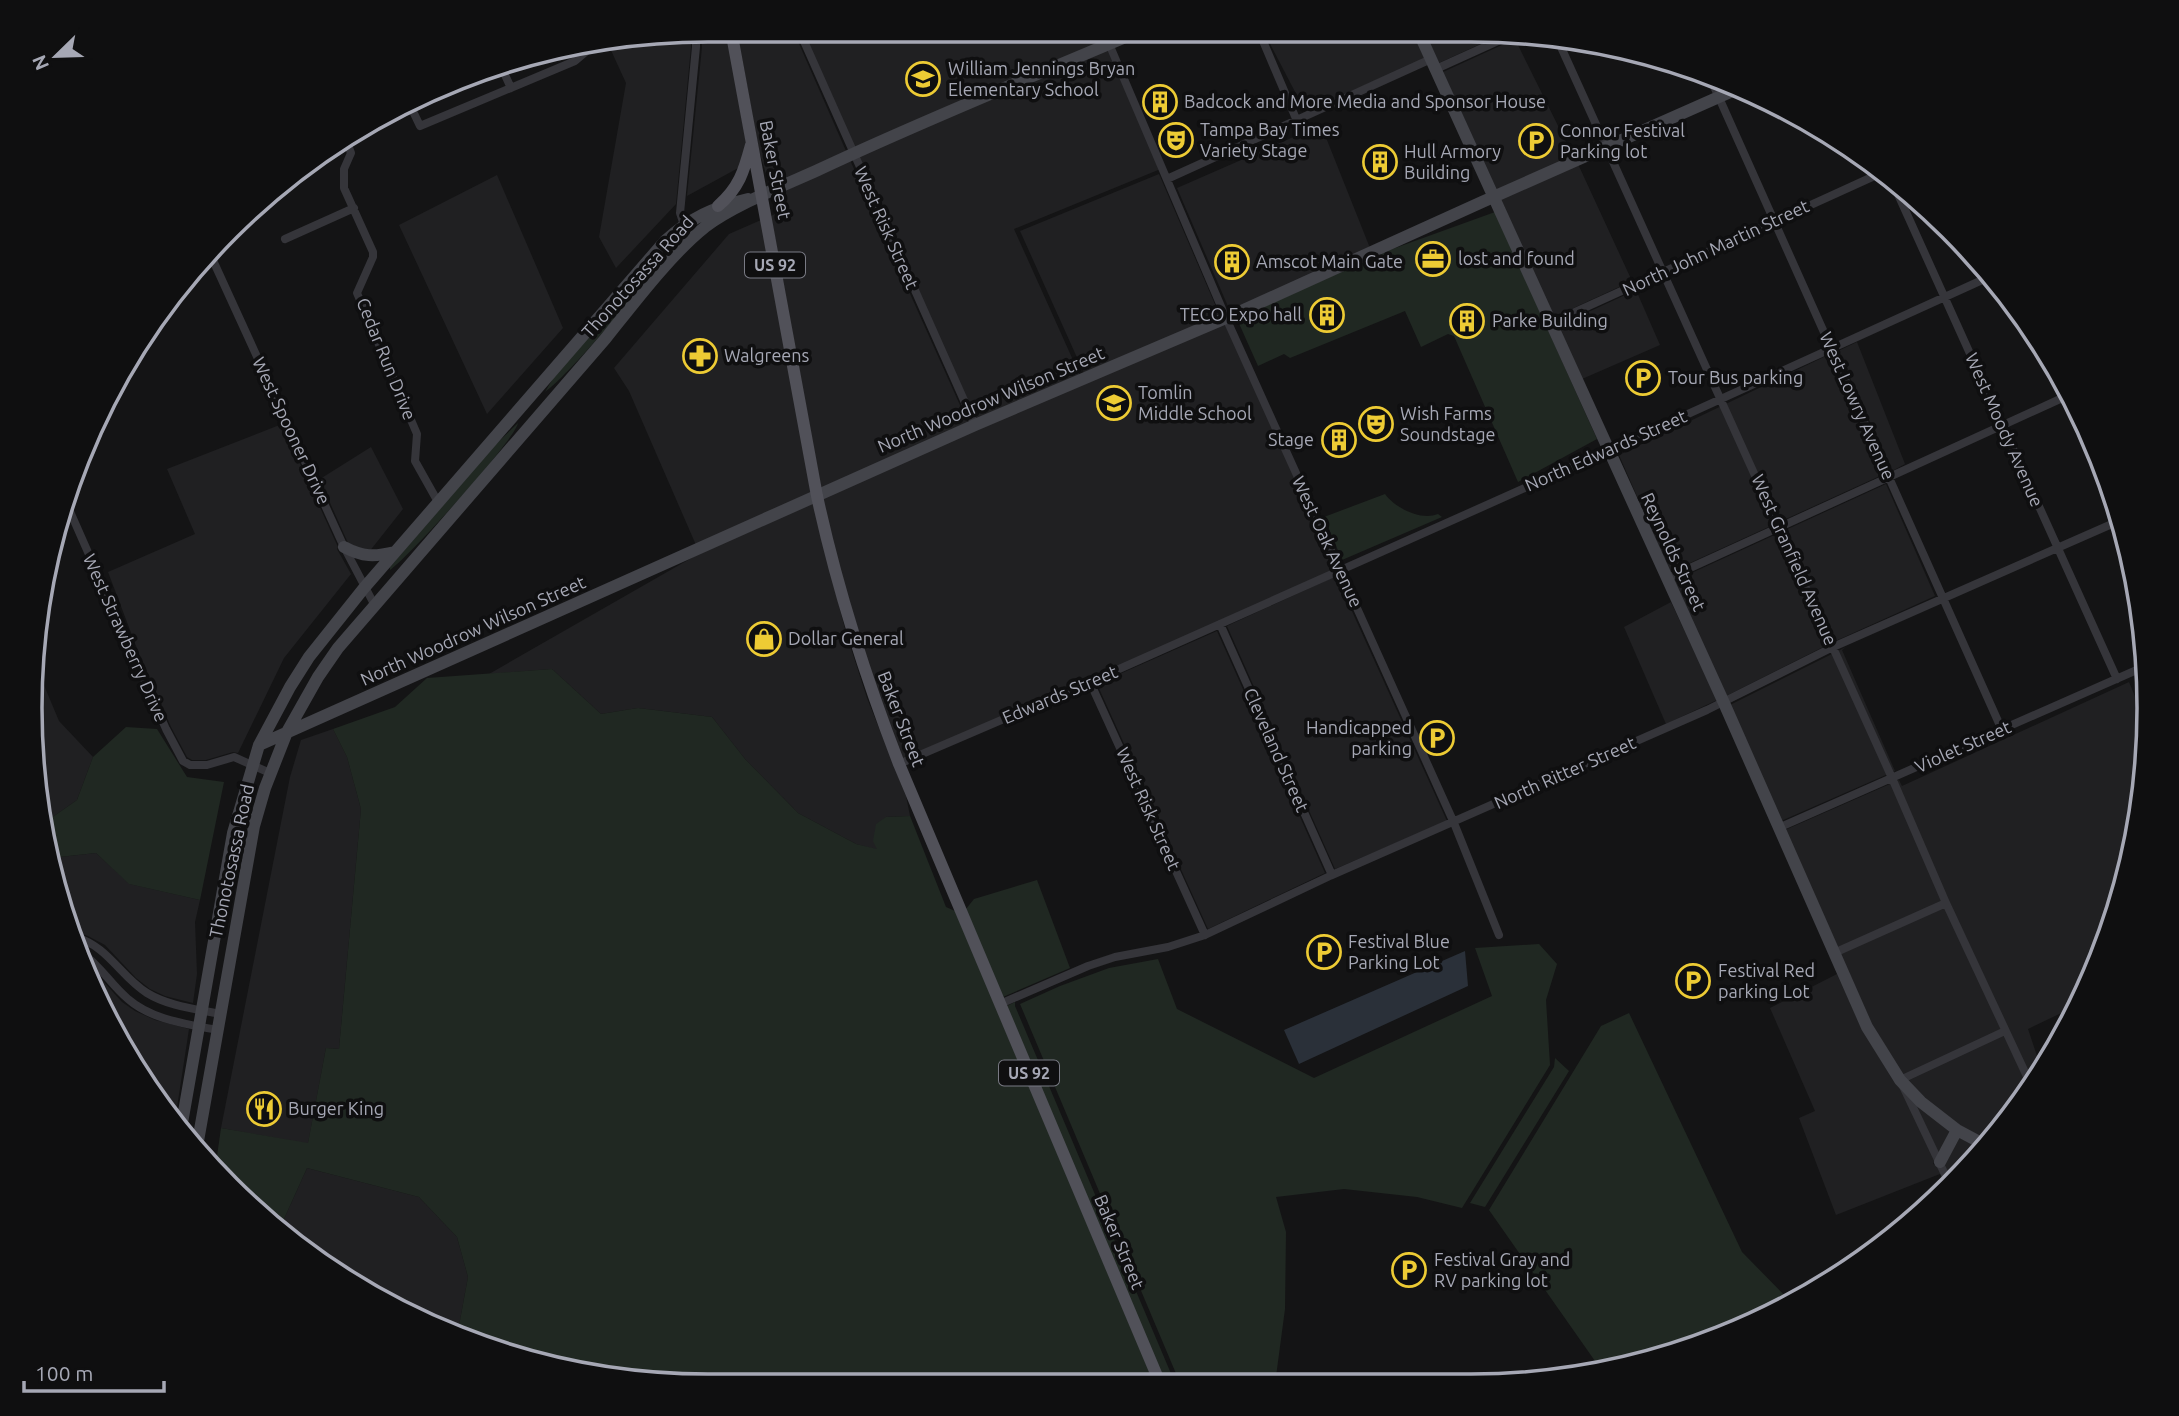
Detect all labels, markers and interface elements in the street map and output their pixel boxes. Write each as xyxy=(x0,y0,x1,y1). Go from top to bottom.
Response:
north arrow xyxy=(21,21,91,91)
text: N xyxy=(27,52,53,73)
place label: William Jennings Bryan Elementary School xyxy=(948,58,1135,99)
school or university icon: William Jennings Bryan Elementary School xyxy=(904,60,942,98)
building icon: Badcock and More Media and Sponsor House xyxy=(1141,83,1179,121)
place label: Badcock and More Media and Sponsor House xyxy=(1184,91,1546,111)
street label: Baker Street xyxy=(757,119,795,221)
place label: Tampa Bay Times Variety Stage xyxy=(1200,119,1340,160)
place label: Connor Festival Parking lot xyxy=(1560,120,1685,161)
theatre icon: Tampa Bay Times Variety Stage xyxy=(1157,121,1195,159)
parking icon: Connor Festival Parking lot xyxy=(1517,122,1555,160)
place label: Hull Armory Building xyxy=(1404,141,1501,182)
building icon: Hull Armory Building xyxy=(1361,143,1399,181)
street label: West Risk Street xyxy=(851,163,923,292)
street label: North John Martin Street xyxy=(1619,195,1812,299)
street label: Thonotosassa Road xyxy=(577,211,697,341)
office icon: lost and found xyxy=(1414,240,1452,278)
building icon: Amscot Main Gate xyxy=(1213,243,1251,281)
place label: lost and found xyxy=(1458,248,1575,268)
place label: Amscot Main Gate xyxy=(1256,251,1403,271)
road number: US 92 xyxy=(745,252,805,278)
street label: Cedar Run Drive xyxy=(353,295,421,423)
building icon: TECO Expo hall xyxy=(1308,296,1346,334)
building icon: Parke Building xyxy=(1448,302,1486,340)
place label: TECO Expo hall xyxy=(1180,304,1302,324)
place label: Parke Building xyxy=(1492,310,1608,330)
street label: West Lowry Avenue xyxy=(1816,329,1900,483)
pharmacy icon: Walgreens xyxy=(681,337,719,375)
street label: North Woodrow Wilson Street xyxy=(874,342,1107,456)
place label: Walgreens xyxy=(724,345,810,365)
street label: West Moody Avenue xyxy=(1962,350,2048,509)
street label: West Spooner Drive xyxy=(249,354,335,507)
parking icon: Tour Bus parking xyxy=(1624,359,1662,397)
place label: Tour Bus parking xyxy=(1668,367,1803,387)
place label: Tomlin Middle School xyxy=(1138,382,1252,423)
school or university icon: Tomlin Middle School xyxy=(1095,384,1133,422)
place label: Wish Farms Soundstage xyxy=(1400,403,1495,444)
theatre icon: Wish Farms Soundstage xyxy=(1357,405,1395,443)
street label: North Edwards Street xyxy=(1522,405,1690,495)
building icon: Stage xyxy=(1320,421,1358,459)
place label: Stage xyxy=(1268,429,1314,449)
street label: West Granfield Avenue xyxy=(1748,471,1842,648)
street label: West Oak Avenue xyxy=(1289,473,1367,610)
street label: Reynolds Street xyxy=(1638,489,1710,614)
street label: West Strawberry Drive xyxy=(80,551,172,725)
street label: North Woodrow Wilson Street xyxy=(357,571,588,689)
shop icon: Dollar General xyxy=(745,620,783,658)
place label: Dollar General xyxy=(788,628,904,648)
street label: Edwards Street xyxy=(999,661,1120,727)
street label: Baker Street xyxy=(875,668,929,769)
street label: Cleveland Street xyxy=(1241,685,1313,815)
street label: Violet Street xyxy=(1911,716,2014,776)
place label: Handicapped parking xyxy=(1306,717,1412,758)
parking icon: Handicapped parking xyxy=(1418,719,1456,757)
street label: North Ritter Street xyxy=(1491,732,1638,812)
street label: West Risk Street xyxy=(1113,744,1185,873)
street label: Thonotosassa Road xyxy=(205,782,257,940)
place label: Festival Blue Parking Lot xyxy=(1348,931,1450,972)
parking icon: Festival Blue Parking Lot xyxy=(1305,933,1343,971)
place label: Festival Red parking Lot xyxy=(1718,960,1815,1001)
parking icon: Festival Red parking Lot xyxy=(1674,962,1712,1000)
road number: US 92 xyxy=(999,1060,1059,1086)
restaurant icon: Burger King xyxy=(245,1090,283,1128)
place label: Burger King xyxy=(288,1098,384,1118)
street label: Baker Street xyxy=(1091,1191,1149,1292)
place label: Festival Gray and RV parking lot xyxy=(1434,1249,1570,1290)
parking icon: Festival Gray and RV parking lot xyxy=(1390,1251,1428,1289)
scale bar xyxy=(24,1350,164,1394)
text: 100 m xyxy=(35,1361,93,1385)

